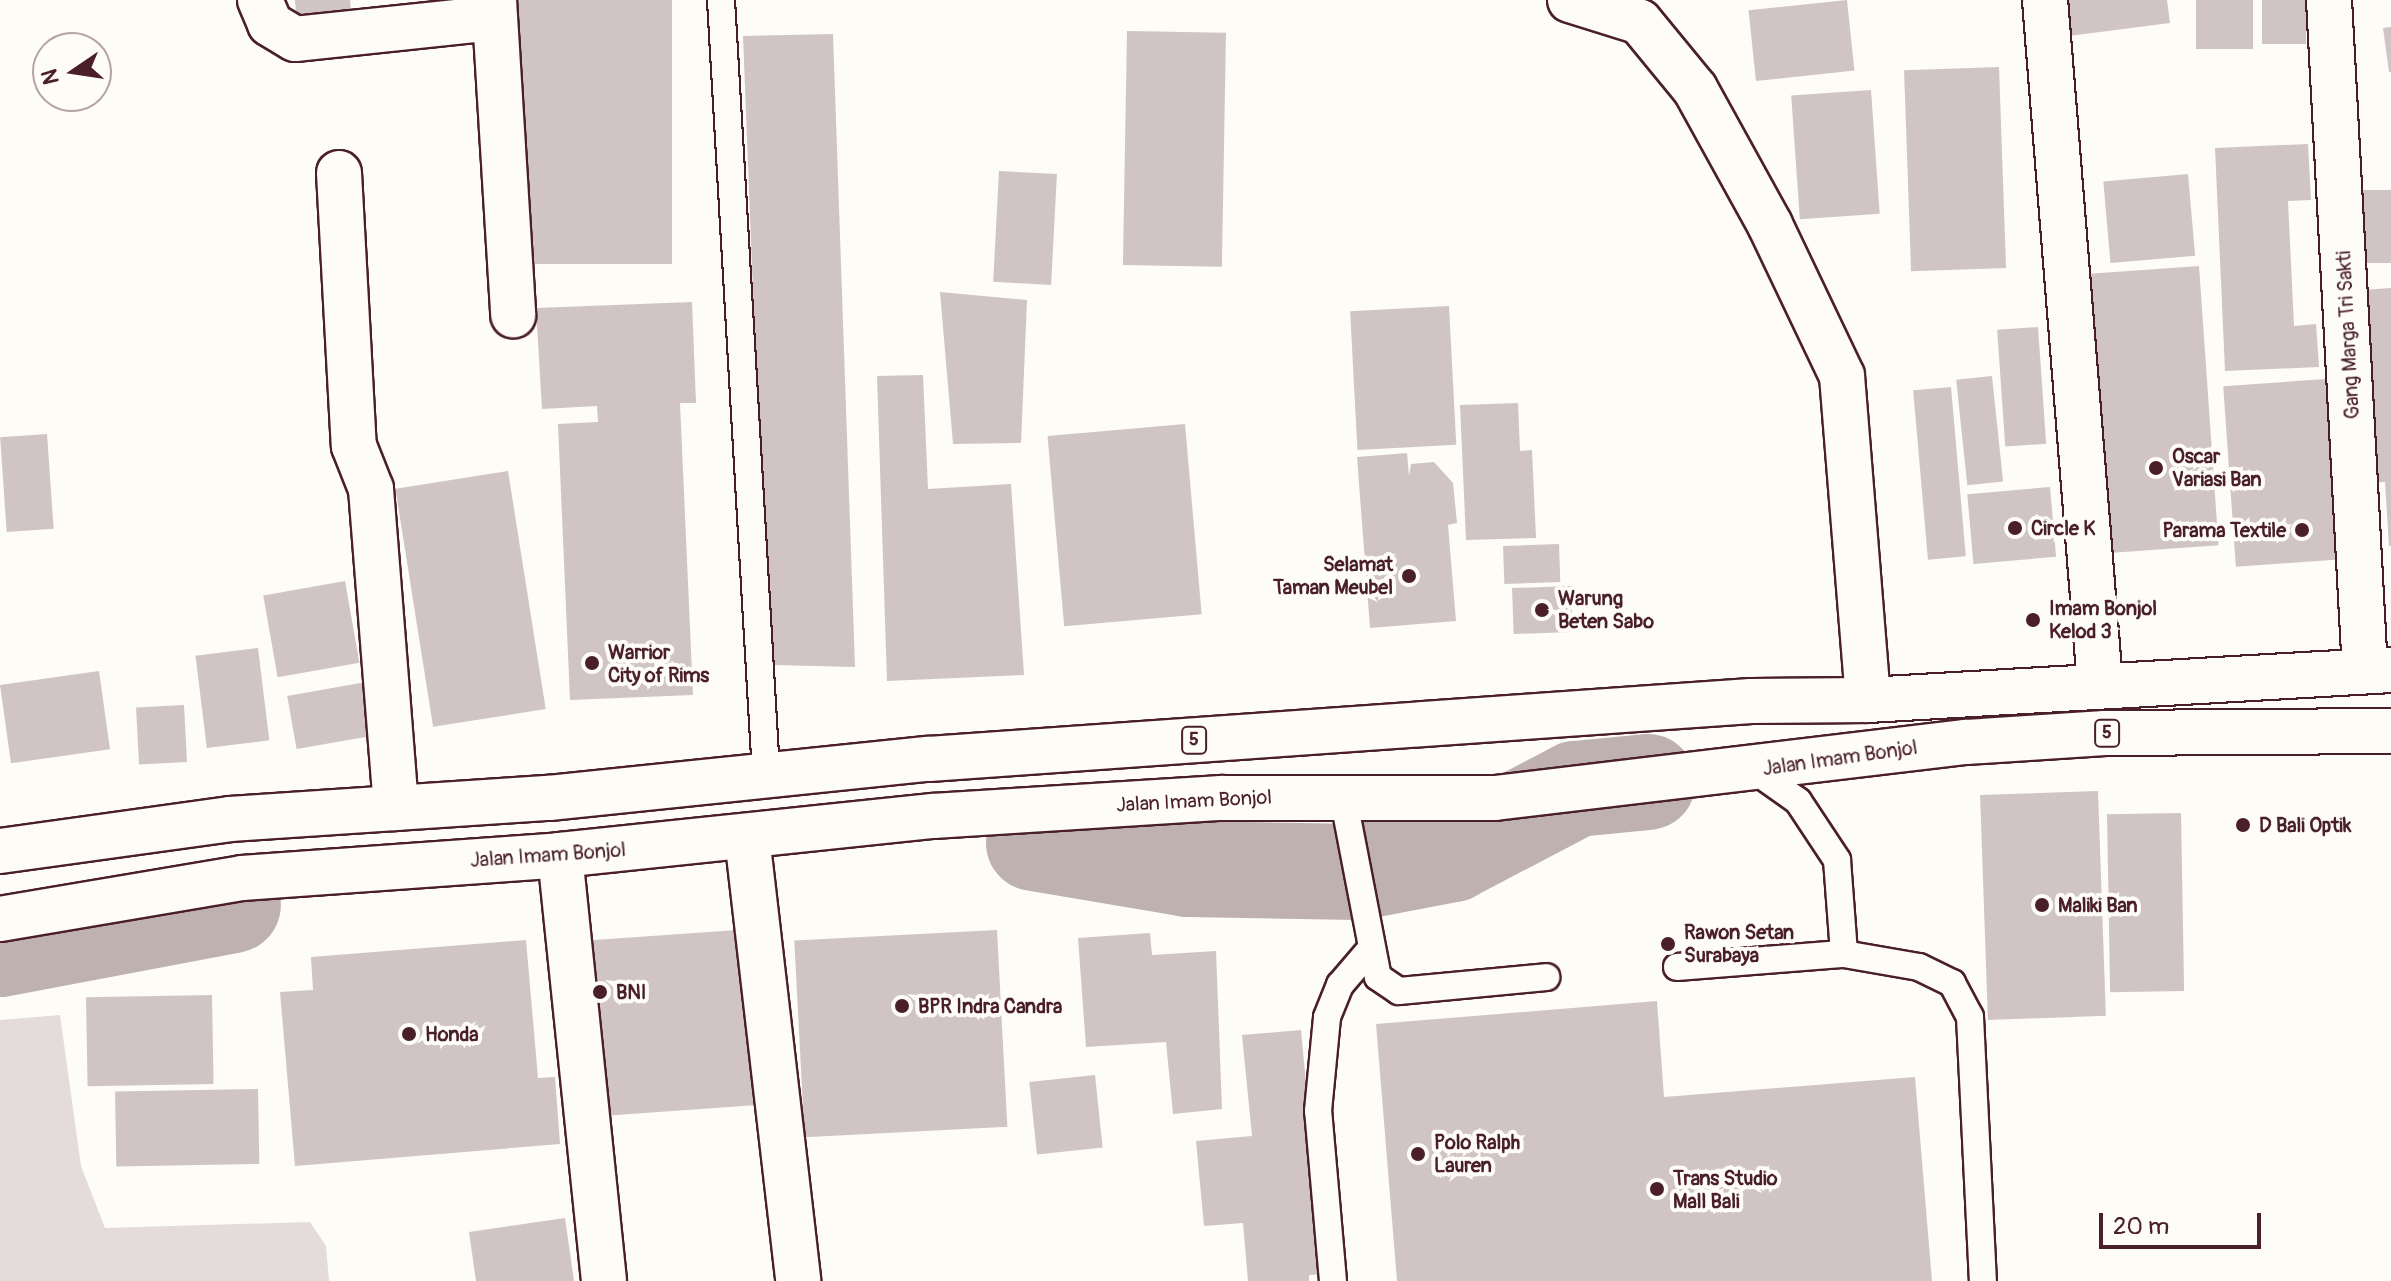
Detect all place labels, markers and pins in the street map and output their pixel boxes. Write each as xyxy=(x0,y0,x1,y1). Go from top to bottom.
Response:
place label: Oscar Variasi Ban xyxy=(2172,444,2261,491)
marker: Oscar Variasi Ban xyxy=(2147,459,2165,477)
place label: Circle K xyxy=(2031,516,2095,540)
place label: Parama Textile xyxy=(2163,518,2286,542)
marker: Circle K xyxy=(2006,519,2024,537)
marker: Parama Textile xyxy=(2293,521,2311,539)
place label: Selamat Taman Meubel xyxy=(1273,552,1393,599)
marker: Selamat Taman Meubel xyxy=(1400,567,1418,585)
place label: Warung Beten Sabo xyxy=(1558,586,1654,633)
place label: Imam Bonjol Kelod 3 xyxy=(2049,596,2157,643)
marker: Warung Beten Sabo xyxy=(1533,601,1551,619)
marker: Imam Bonjol Kelod 3 xyxy=(2024,611,2042,629)
place label: Warrior City of Rims xyxy=(608,640,709,687)
marker: Warrior City of Rims xyxy=(583,654,601,672)
place label: D Bali Optik xyxy=(2259,813,2351,837)
marker: D Bali Optik xyxy=(2234,816,2252,834)
place label: Maliki Ban xyxy=(2058,893,2138,917)
marker: Maliki Ban xyxy=(2033,896,2051,914)
place label: Rawon Setan Surabaya xyxy=(1684,920,1794,967)
marker: Rawon Setan Surabaya xyxy=(1659,935,1677,953)
place label: BNI xyxy=(616,980,646,1004)
marker: BNI xyxy=(591,983,609,1001)
place label: BPR Indra Candra xyxy=(918,994,1062,1018)
marker: BPR Indra Candra xyxy=(893,997,911,1015)
place label: Honda xyxy=(425,1022,479,1046)
marker: Honda xyxy=(400,1025,418,1043)
place label: Polo Ralph Lauren xyxy=(1434,1130,1520,1177)
marker: Polo Ralph Lauren xyxy=(1409,1145,1427,1163)
place label: Trans Studio Mall Bali xyxy=(1673,1166,1777,1213)
marker: Trans Studio Mall Bali xyxy=(1648,1180,1666,1198)

